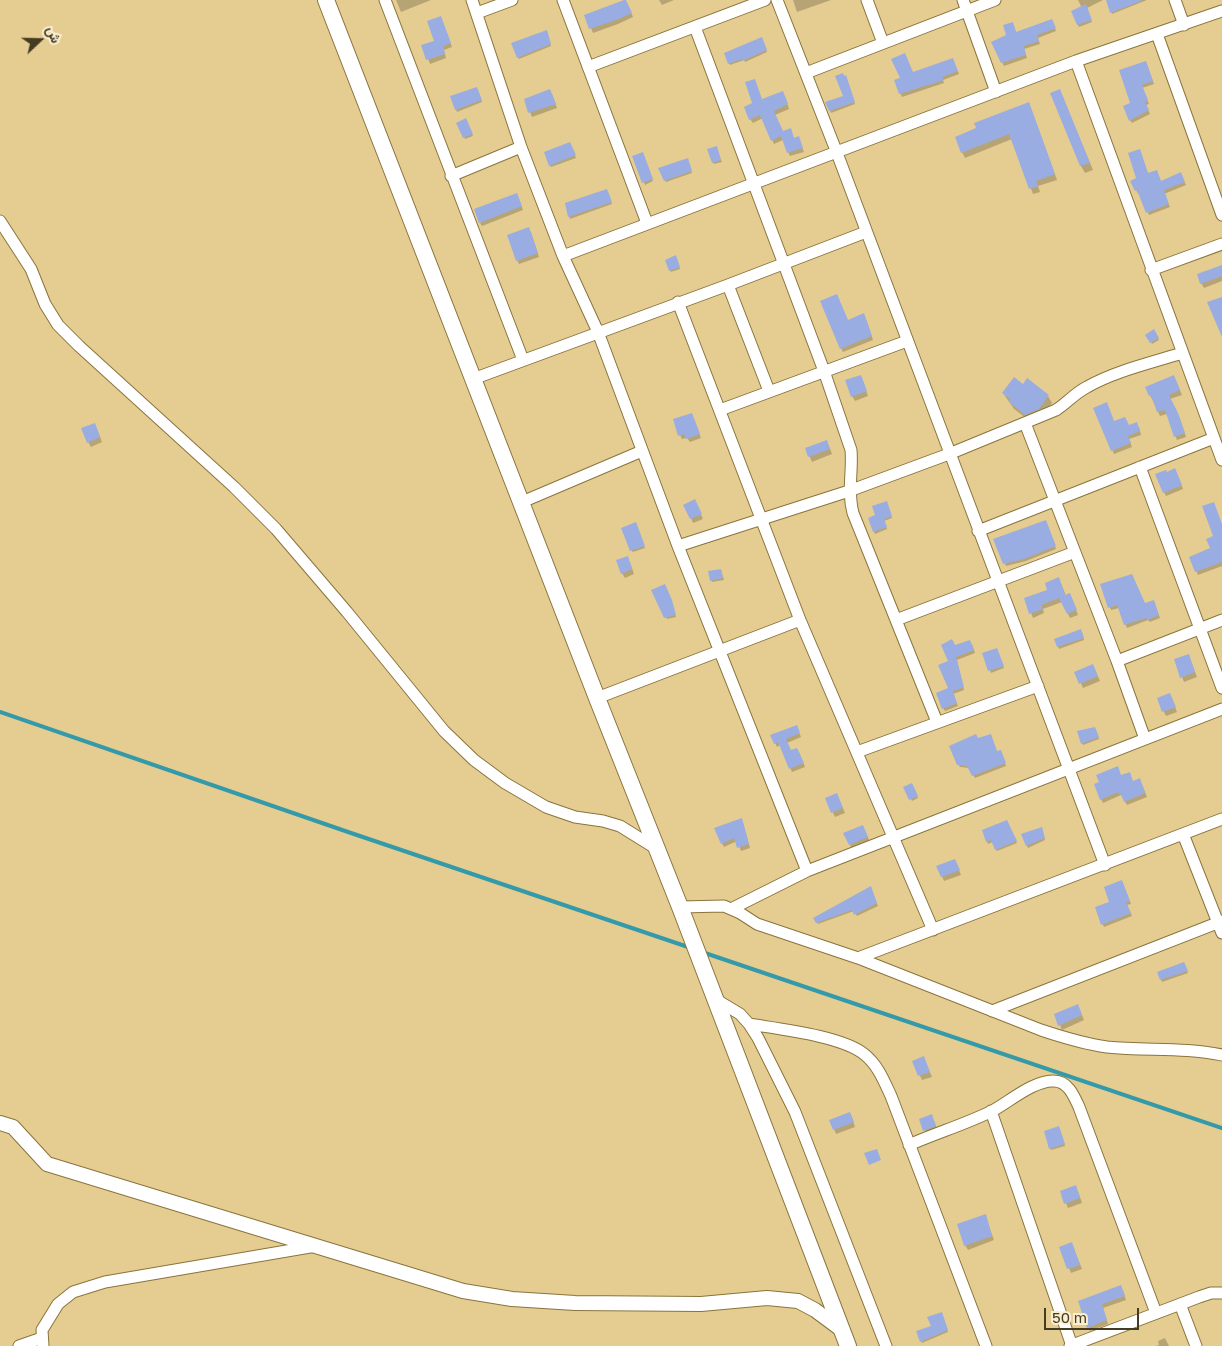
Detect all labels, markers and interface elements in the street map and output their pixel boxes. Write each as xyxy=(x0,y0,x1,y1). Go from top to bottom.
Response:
north arrow xyxy=(15,15,65,65)
text: ش xyxy=(44,24,65,45)
scale bar xyxy=(1047,1298,1142,1330)
text: 50 m xyxy=(1052,1308,1087,1326)

